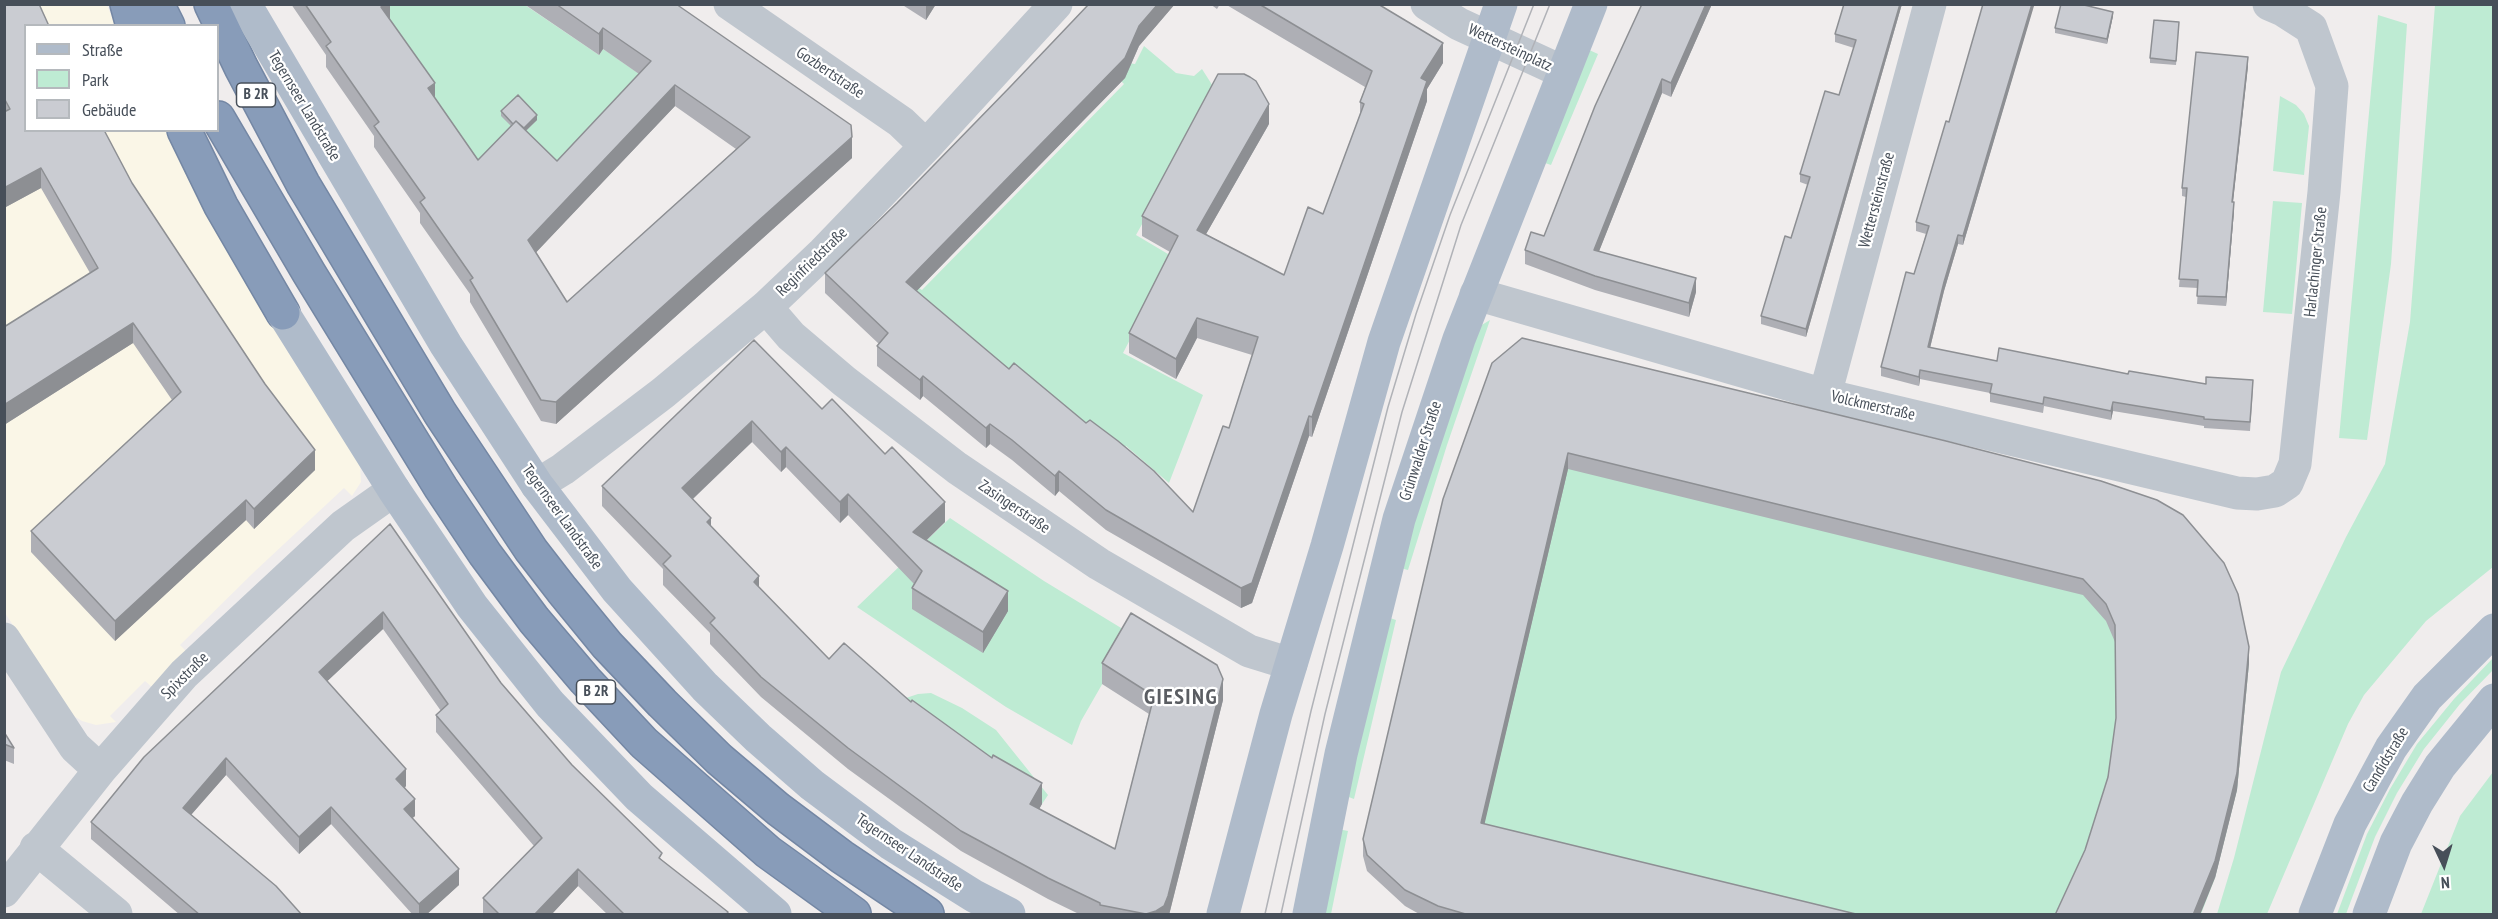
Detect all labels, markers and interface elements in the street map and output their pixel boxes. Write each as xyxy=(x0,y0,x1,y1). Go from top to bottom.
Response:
street label: Wettersteinplatz xyxy=(1465,20,1555,76)
legend xyxy=(24,24,219,132)
text: Straße xyxy=(82,38,123,61)
street label: Gozbertstraße xyxy=(792,43,868,103)
street label: Tegernseer Landstraße xyxy=(264,47,344,165)
text: Park xyxy=(82,68,109,91)
road number: B 2R xyxy=(236,83,276,107)
text: Gebäude xyxy=(82,98,136,121)
street label: Wettersteinstraße xyxy=(1855,150,1899,250)
street label: Harlachinger Straße xyxy=(2301,206,2331,318)
street label: Reginfriedstraße xyxy=(772,223,852,301)
street label: Volckmerstraße xyxy=(1829,387,1917,425)
street label: Grünwalder Straße xyxy=(1396,399,1446,503)
street label: Tegernseer Landstraße xyxy=(518,461,606,573)
street label: Zasingerstraße xyxy=(975,476,1053,538)
street label: Spixstraße xyxy=(157,648,213,704)
road number: B 2R xyxy=(576,680,616,704)
district label: GIESING xyxy=(1144,685,1218,711)
street label: Candidstraße xyxy=(2359,724,2413,796)
street label: Tegernseer Landstraße xyxy=(852,810,966,896)
north arrow xyxy=(2414,835,2474,895)
text: N xyxy=(2440,873,2450,893)

